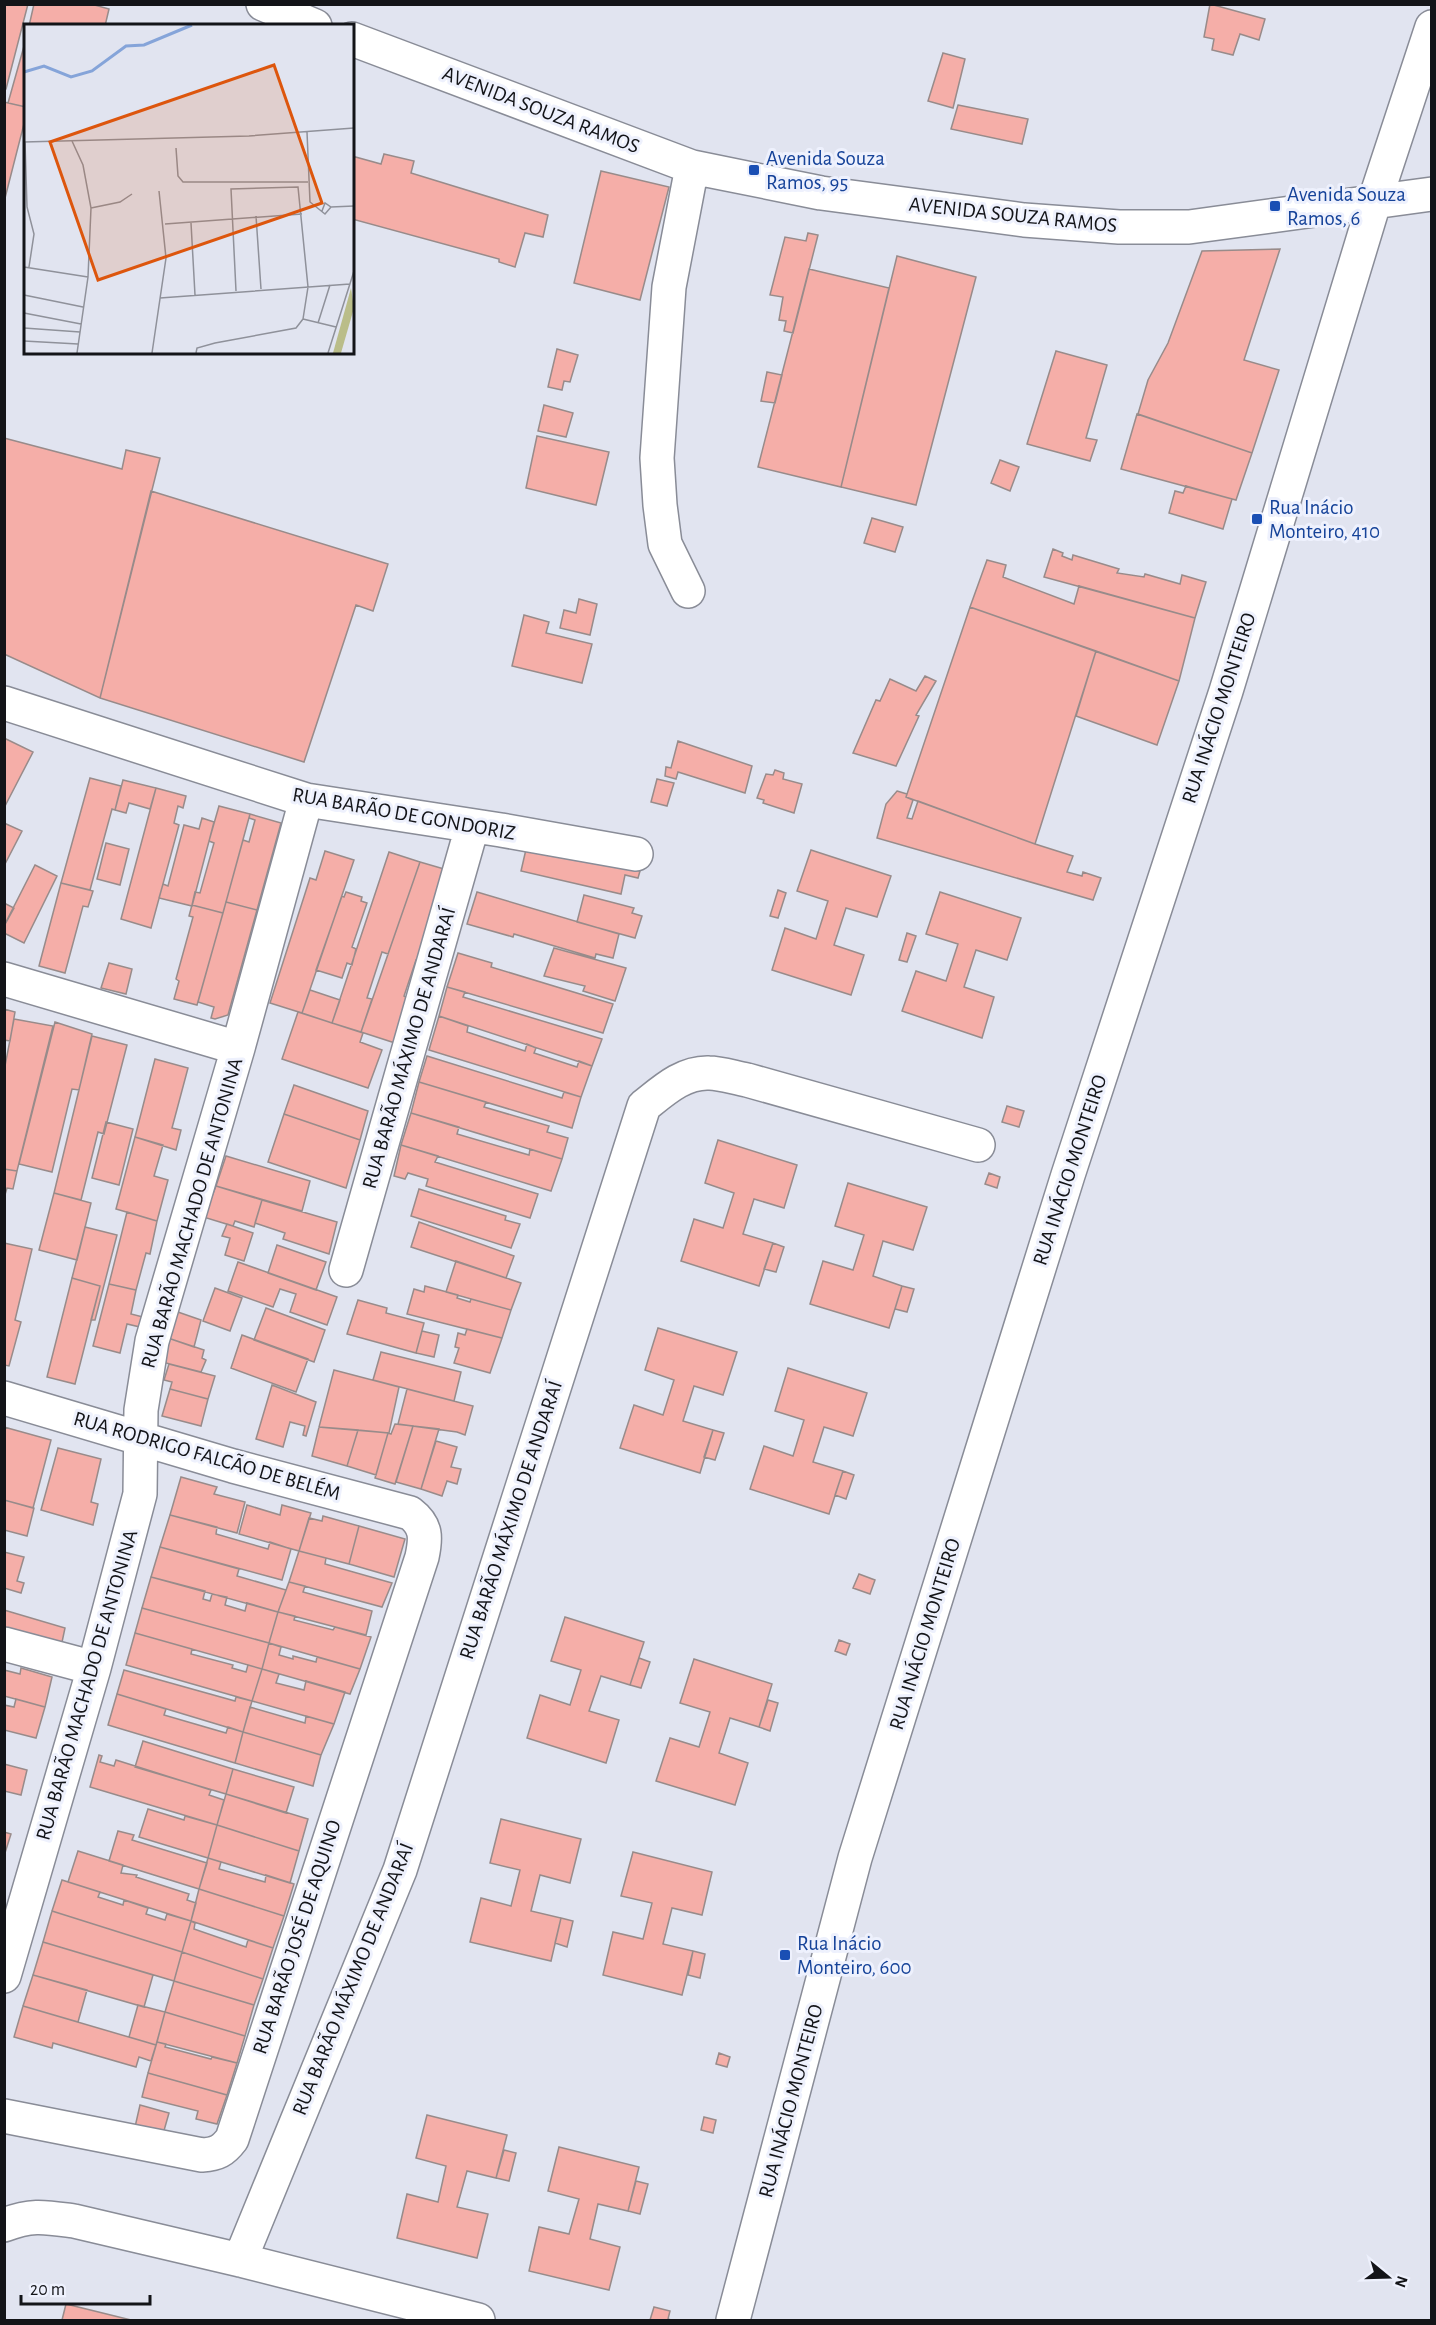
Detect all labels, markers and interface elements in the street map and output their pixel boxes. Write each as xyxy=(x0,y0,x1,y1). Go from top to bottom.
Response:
inset map xyxy=(24,24,354,354)
street label: AVENIDA SOUZA RAMOS xyxy=(440,63,642,157)
place label: Avenida Souza Ramos, 95 xyxy=(766,148,885,193)
marker: Avenida Souza Ramos, 95 xyxy=(747,163,761,177)
place label: Avenida Souza Ramos, 6 xyxy=(1287,184,1406,229)
street label: AVENIDA SOUZA RAMOS xyxy=(908,194,1118,236)
marker: Avenida Souza Ramos, 6 xyxy=(1268,199,1282,213)
place label: Rua Inácio Monteiro, 410 xyxy=(1269,497,1380,542)
marker: Rua Inácio Monteiro, 410 xyxy=(1250,512,1264,526)
street label: RUA INÁCIO MONTEIRO xyxy=(1176,609,1260,806)
street label: RUA BARÃO DE GONDORIZ xyxy=(291,782,517,844)
street label: RUA BARÃO MÁXIMO DE ANDARAÍ xyxy=(357,904,459,1191)
street label: RUA BARÃO MACHADO DE ANTONINA xyxy=(136,1055,246,1371)
street label: RUA INÁCIO MONTEIRO xyxy=(1027,1071,1111,1268)
street label: RUA BARÃO MÁXIMO DE ANDARAÍ xyxy=(454,1377,566,1662)
street label: RUA RODRIGO FALCÃO DE BELÉM xyxy=(71,1406,343,1504)
street label: RUA BARÃO MACHADO DE ANTONINA xyxy=(31,1527,141,1843)
street label: RUA INÁCIO MONTEIRO xyxy=(884,1535,964,1732)
street label: RUA BARÃO JOSÉ DE AQUINO xyxy=(247,1817,345,2057)
street label: RUA BARÃO MÁXIMO DE ANDARAÍ xyxy=(287,1839,418,2118)
place label: Rua Inácio Monteiro, 600 xyxy=(797,1933,912,1978)
marker: Rua Inácio Monteiro, 600 xyxy=(778,1948,792,1962)
street label: RUA INÁCIO MONTEIRO xyxy=(753,2002,827,2200)
north arrow xyxy=(1358,2247,1418,2307)
scale bar xyxy=(21,2268,150,2306)
text: N xyxy=(1392,2274,1411,2289)
text: 20 m xyxy=(30,2281,65,2299)

